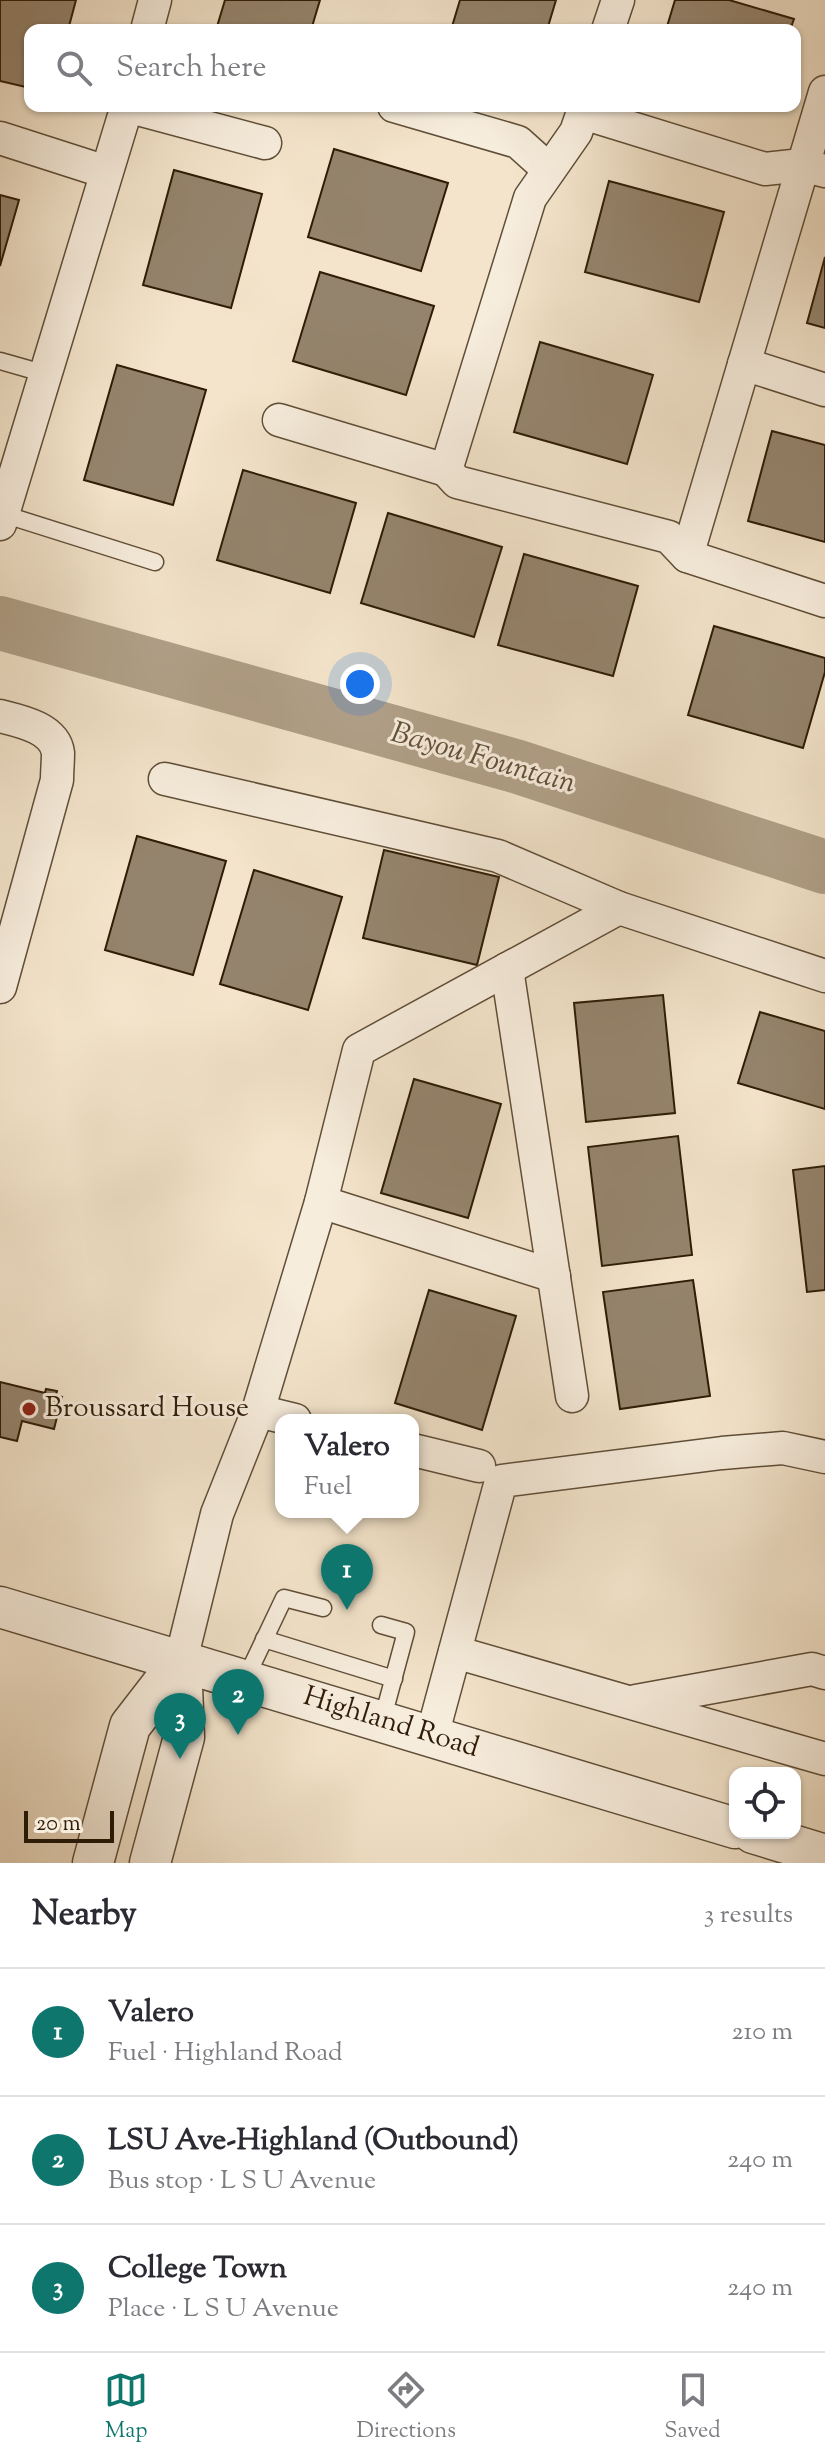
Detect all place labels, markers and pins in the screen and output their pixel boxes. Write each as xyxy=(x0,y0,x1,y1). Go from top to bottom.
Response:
place label: Broussard House xyxy=(45,1389,249,1429)
marker: Broussard House xyxy=(20,1400,38,1418)
pin: 1 xyxy=(321,1544,373,1610)
pin: 2 xyxy=(212,1669,264,1735)
pin: 3 xyxy=(154,1693,206,1759)

